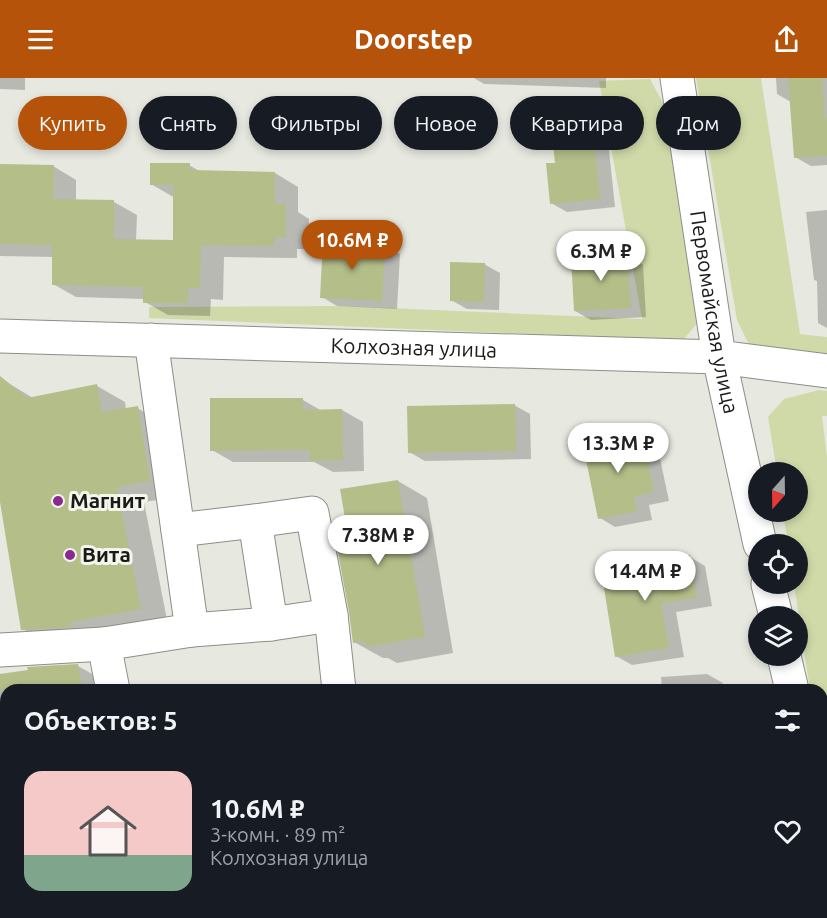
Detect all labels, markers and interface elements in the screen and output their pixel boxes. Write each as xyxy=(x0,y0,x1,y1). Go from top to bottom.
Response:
icon: menu xyxy=(24,23,57,56)
icon: share xyxy=(770,23,803,56)
text: Doorstep xyxy=(354,24,473,54)
chip: Купить xyxy=(18,96,127,150)
chip: Снять xyxy=(139,96,237,150)
chip: Фильтры xyxy=(249,96,382,150)
chip: Новое xyxy=(394,96,498,150)
chip: Квартира xyxy=(510,96,644,150)
chip: Дом xyxy=(656,96,741,150)
street label: Первомайская улица xyxy=(686,209,744,416)
pin: 10.6M ₽ xyxy=(297,220,407,271)
text: 10.6M ₽ xyxy=(316,228,388,251)
pin: 6.3M ₽ xyxy=(552,231,650,282)
text: 6.3M ₽ xyxy=(570,239,632,262)
street label: Колхозная улица xyxy=(330,333,497,362)
pin: 13.3M ₽ xyxy=(563,423,673,474)
text: 13.3M ₽ xyxy=(582,431,654,454)
north arrow xyxy=(748,462,808,522)
map controls xyxy=(748,462,808,666)
place label: Магнит xyxy=(70,488,146,512)
marker: Магнит xyxy=(51,494,65,508)
pin: 7.38M ₽ xyxy=(323,515,433,566)
text: 7.38M ₽ xyxy=(342,523,414,546)
button: locate xyxy=(748,534,808,594)
place label: Вита xyxy=(82,542,131,566)
marker: Вита xyxy=(63,548,77,562)
pin: 14.4M ₽ xyxy=(590,551,700,602)
text: 14.4M ₽ xyxy=(609,559,681,582)
button: layers xyxy=(748,606,808,666)
icon: filters xyxy=(771,704,804,737)
text: Объектов: 5 xyxy=(24,706,178,735)
text: 10.6M ₽ xyxy=(210,794,304,823)
icon: home xyxy=(72,795,144,867)
icon: heart xyxy=(771,815,804,848)
text: 3-комн. · 89 m² xyxy=(210,823,345,846)
text: Колхозная улица xyxy=(210,846,368,869)

